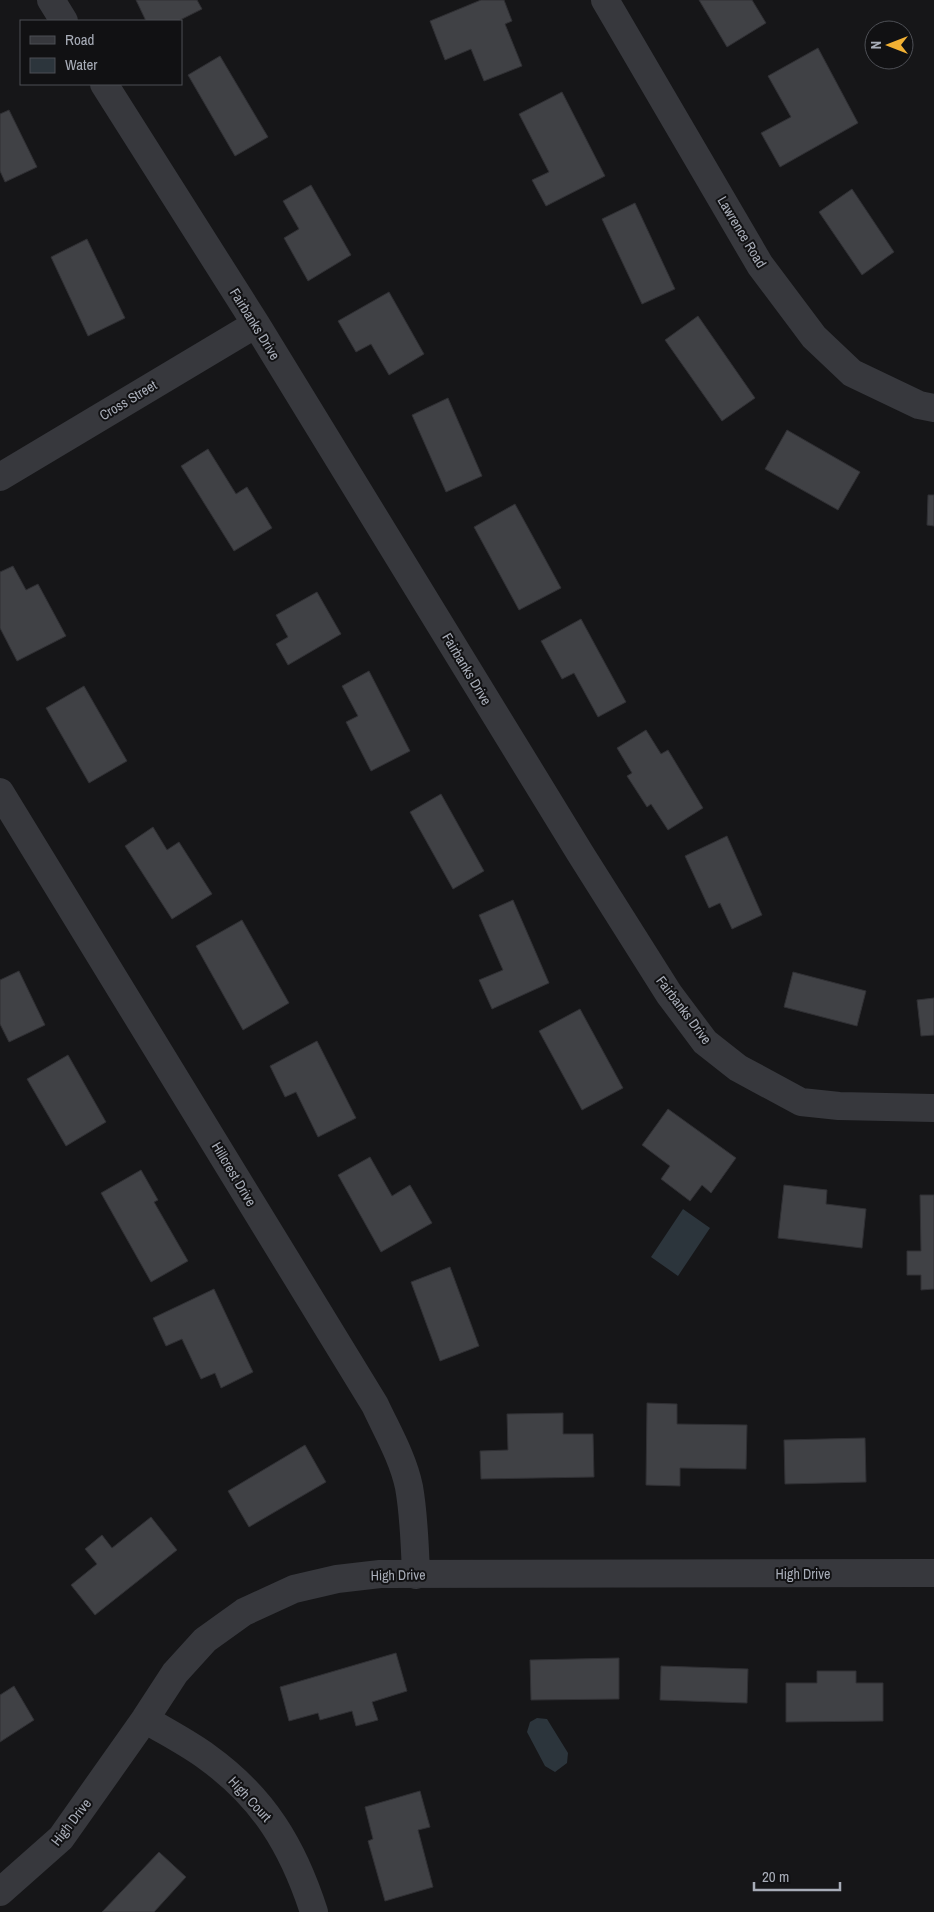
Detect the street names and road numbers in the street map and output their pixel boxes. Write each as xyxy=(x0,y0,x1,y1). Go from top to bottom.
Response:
street label: Lawrence Road xyxy=(714,193,770,271)
street label: Fairbanks Drive xyxy=(226,285,284,363)
street label: Cross Street xyxy=(96,376,160,424)
street label: Fairbanks Drive xyxy=(438,630,496,708)
street label: Fairbanks Drive xyxy=(652,972,716,1048)
street label: Hillcrest Drive xyxy=(208,1138,260,1210)
street label: High Drive xyxy=(776,1565,830,1583)
street label: High Drive xyxy=(370,1566,426,1584)
street label: High Court xyxy=(224,1773,276,1825)
street label: High Drive xyxy=(47,1795,95,1849)

